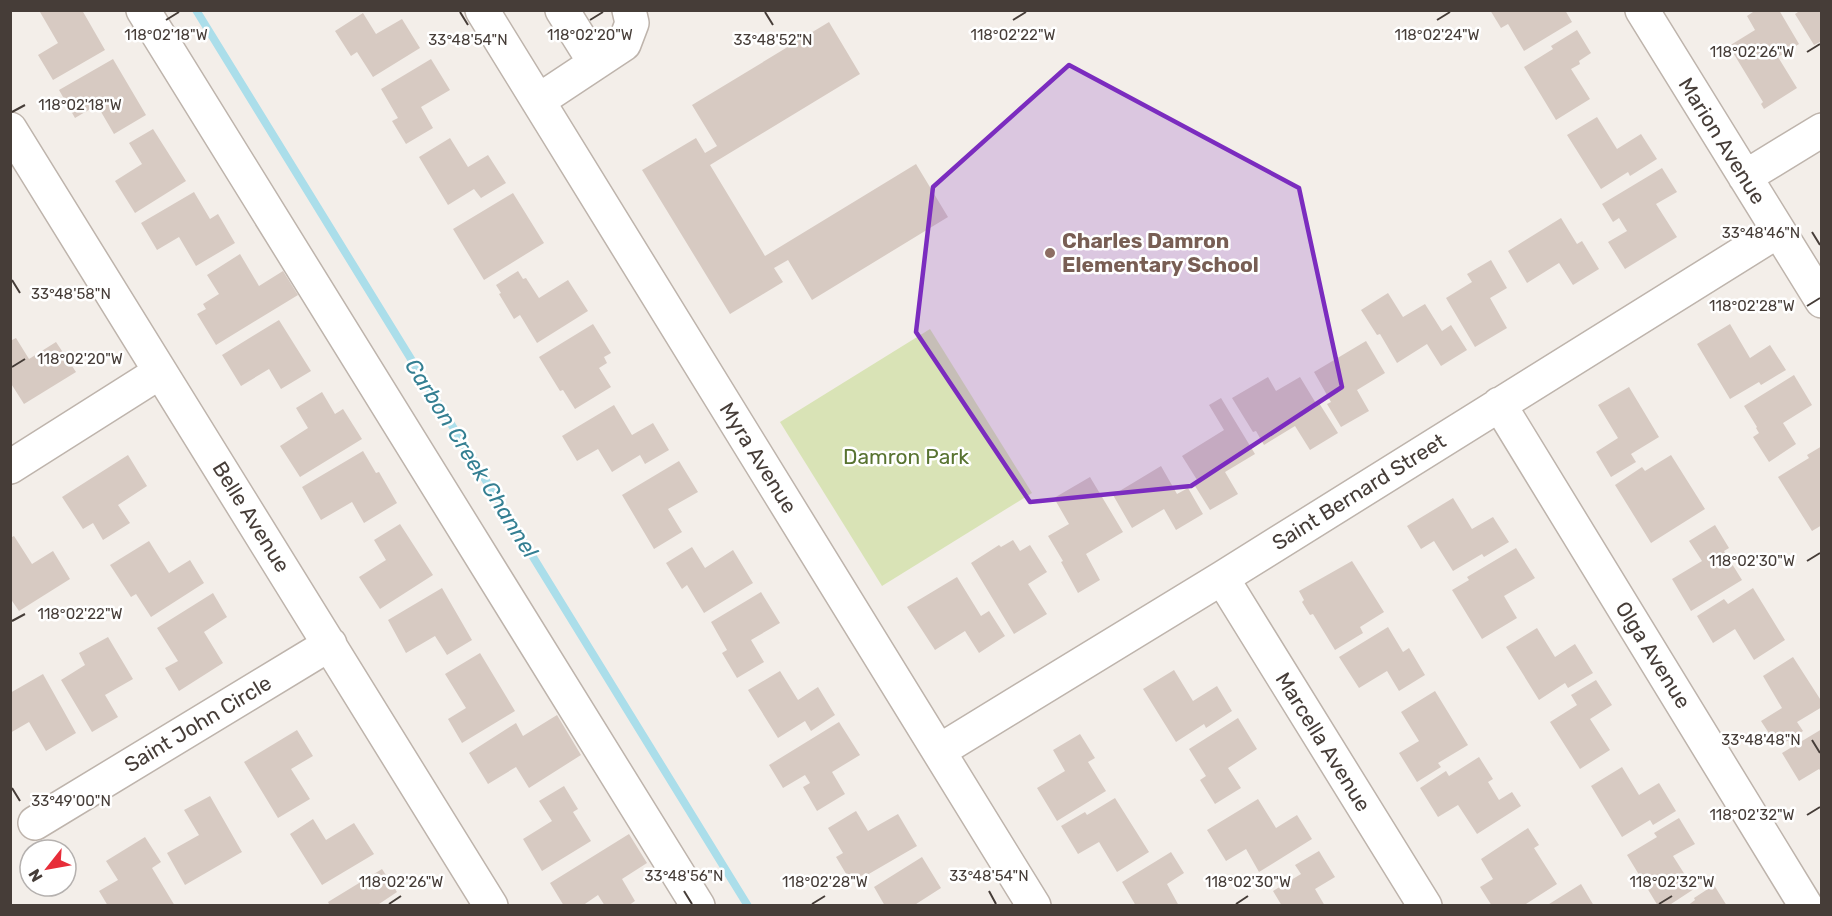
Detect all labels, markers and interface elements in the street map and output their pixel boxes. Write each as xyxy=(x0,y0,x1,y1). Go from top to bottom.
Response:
text: 118°02'18"W xyxy=(124,26,208,44)
text: 118°02'20"W xyxy=(547,26,633,44)
text: 118°02'22"W xyxy=(970,26,1056,44)
text: 118°02'24"W xyxy=(1394,26,1480,44)
text: 33°48'54"N xyxy=(428,31,508,49)
text: 33°48'52"N xyxy=(733,31,813,49)
text: 118°02'26"W xyxy=(1710,43,1794,61)
street label: Marion Avenue xyxy=(1674,73,1771,209)
text: 118°02'18"W xyxy=(38,96,122,114)
text: 33°48'46"N xyxy=(1722,224,1800,242)
place label: Charles Damron Elementary School xyxy=(1062,228,1259,277)
marker: Charles Damron Elementary School xyxy=(1043,246,1057,260)
text: 33°48'58"N xyxy=(31,285,111,303)
text: 118°02'28"W xyxy=(1709,297,1795,315)
text: 118°02'20"W xyxy=(37,350,123,368)
water label: Carbon Creek Channel xyxy=(399,354,544,563)
street label: Myra Avenue xyxy=(714,398,802,518)
street label: Saint Bernard Street xyxy=(1267,428,1450,555)
park label: Damron Park xyxy=(843,444,969,469)
street label: Belle Avenue xyxy=(207,457,295,577)
text: 118°02'30"W xyxy=(1709,552,1795,570)
street label: Olga Avenue xyxy=(1611,597,1696,713)
text: 118°02'22"W xyxy=(37,605,123,623)
street label: Marcella Avenue xyxy=(1271,668,1376,816)
street label: Saint John Circle xyxy=(120,670,276,777)
text: 33°48'48"N xyxy=(1721,731,1801,749)
text: 33°49'00"N xyxy=(31,792,111,810)
text: 118°02'32"W xyxy=(1709,806,1795,824)
north arrow xyxy=(18,838,78,898)
text: N xyxy=(24,866,47,885)
text: 33°48'56"N xyxy=(645,867,723,885)
text: 33°48'54"N xyxy=(949,867,1029,885)
text: 118°02'26"W xyxy=(359,873,443,891)
text: 118°02'28"W xyxy=(782,873,868,891)
text: 118°02'30"W xyxy=(1205,873,1291,891)
text: 118°02'32"W xyxy=(1629,873,1715,891)

